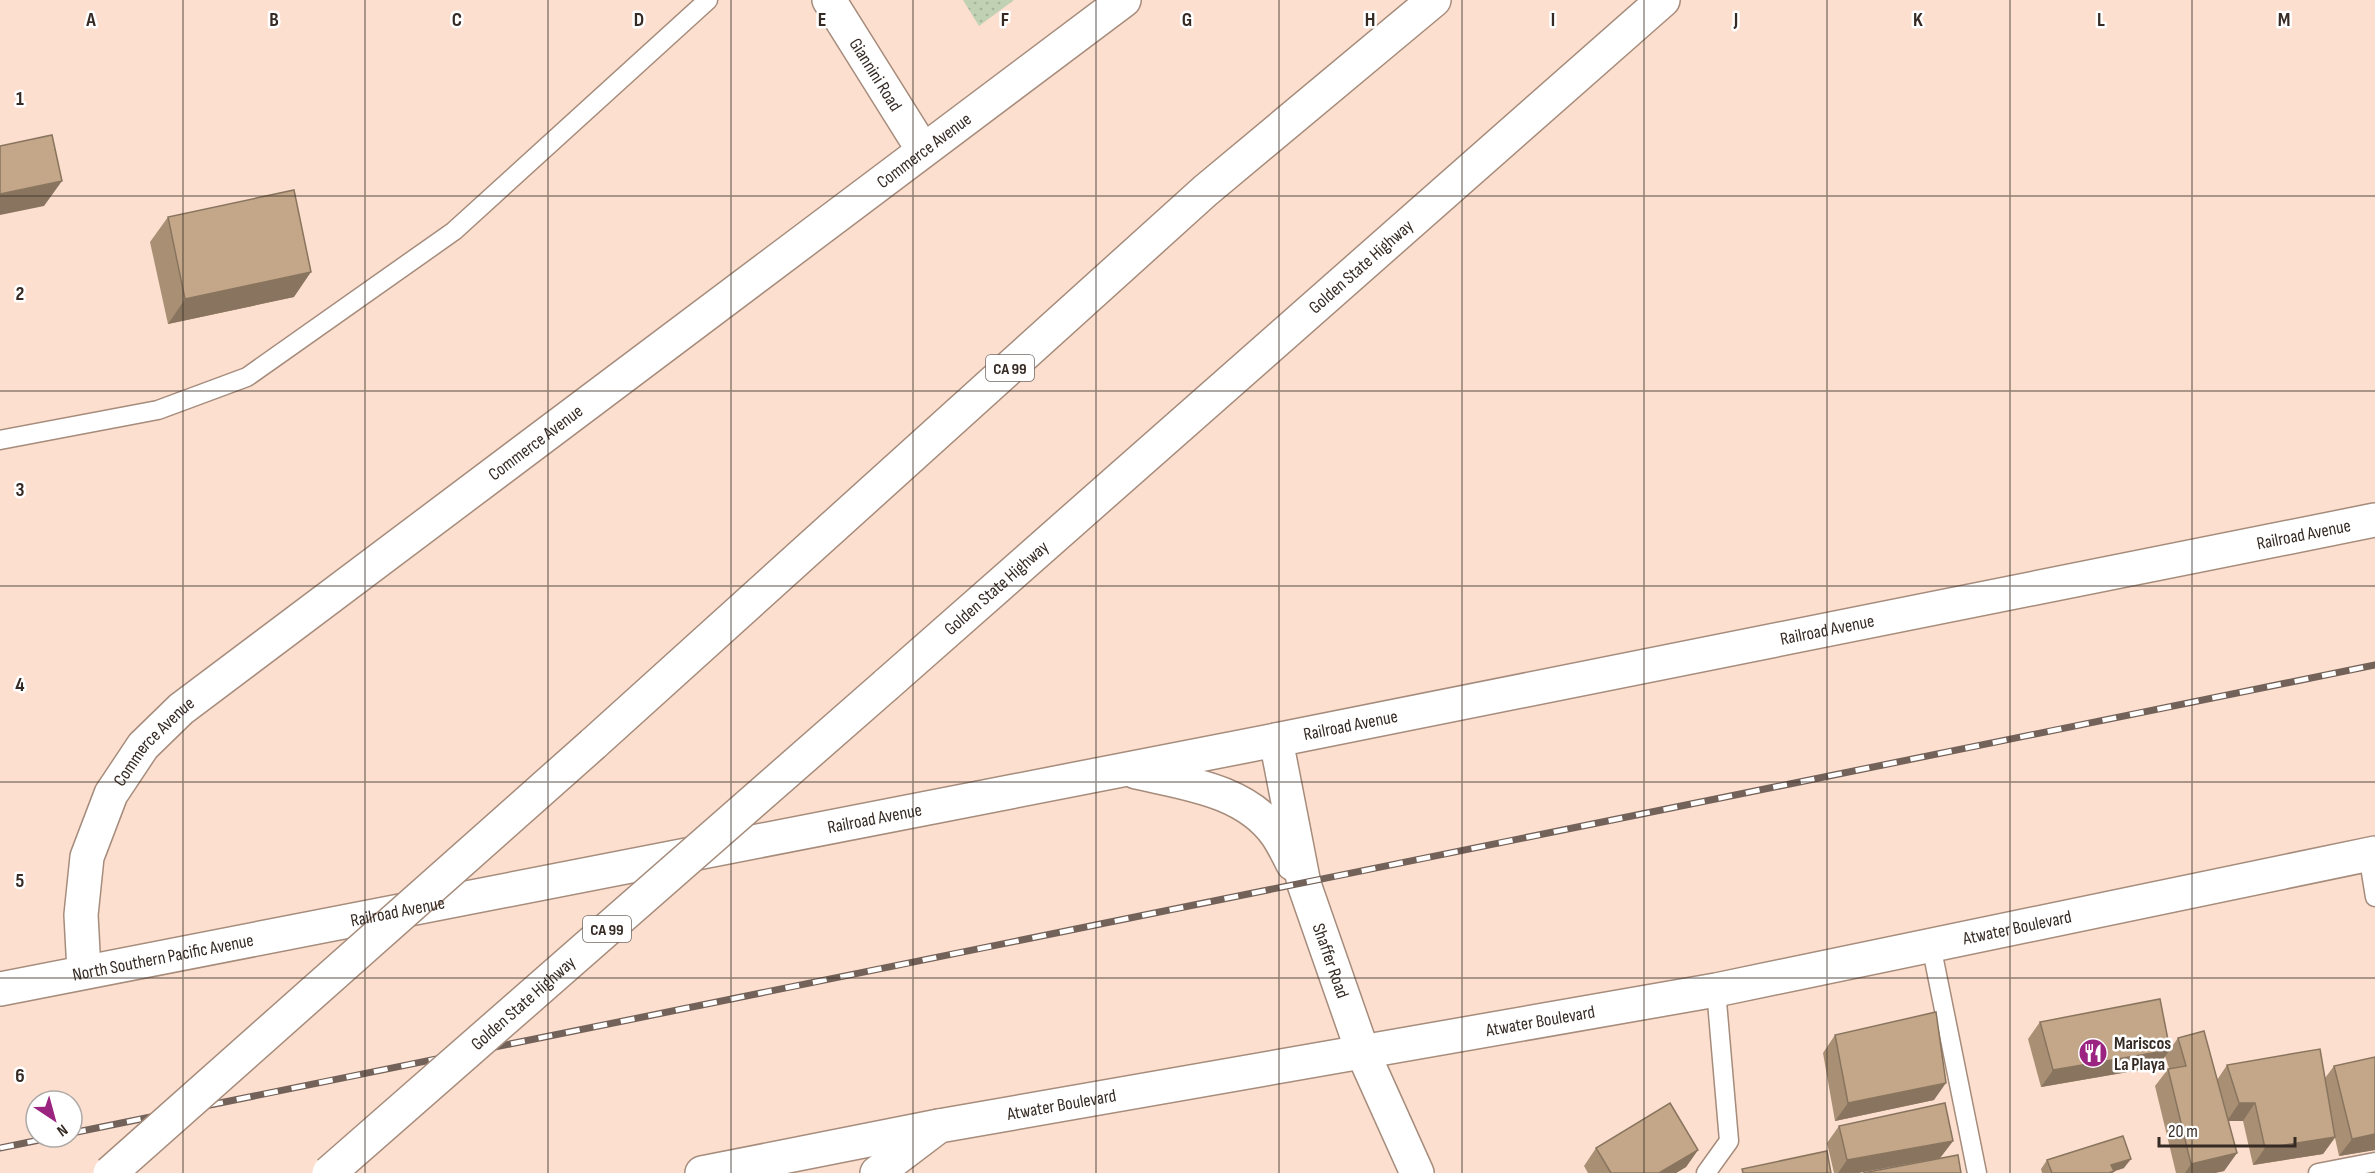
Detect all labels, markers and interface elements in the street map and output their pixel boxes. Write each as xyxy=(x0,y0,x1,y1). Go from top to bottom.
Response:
text: A xyxy=(85,8,96,32)
text: B xyxy=(269,8,279,32)
text: C xyxy=(452,8,462,32)
text: D xyxy=(634,8,644,32)
text: E xyxy=(818,8,826,32)
text: F xyxy=(1001,8,1009,32)
text: G xyxy=(1182,8,1192,32)
text: H xyxy=(1365,8,1375,32)
text: I xyxy=(1551,8,1555,32)
text: J xyxy=(1733,8,1738,32)
text: K xyxy=(1913,8,1923,32)
text: L xyxy=(2097,8,2105,32)
text: M xyxy=(2278,8,2290,32)
street label: Giannini Road xyxy=(845,34,906,115)
text: 1 xyxy=(16,87,24,111)
street label: Commerce Avenue xyxy=(873,109,976,193)
street label: Golden State Highway xyxy=(1305,215,1418,318)
text: 2 xyxy=(16,282,24,306)
road number: CA 99 xyxy=(986,355,1034,381)
street label: Commerce Avenue xyxy=(484,401,587,485)
text: 3 xyxy=(16,478,25,502)
street label: Railroad Avenue xyxy=(2255,515,2353,554)
street label: Golden State Highway xyxy=(940,537,1053,640)
street label: Railroad Avenue xyxy=(1778,611,1876,650)
text: 4 xyxy=(15,673,25,697)
street label: Commerce Avenue xyxy=(109,693,199,790)
street label: Railroad Avenue xyxy=(1302,706,1400,745)
street label: Railroad Avenue xyxy=(826,799,923,838)
text: 5 xyxy=(16,869,25,893)
street label: Railroad Avenue xyxy=(349,892,446,931)
street label: Atwater Boulevard xyxy=(1960,906,2073,950)
road number: CA 99 xyxy=(583,916,631,942)
street label: Shaffer Road xyxy=(1308,921,1353,1001)
street label: North Southern Pacific Avenue xyxy=(71,930,255,986)
street label: Golden State Highway xyxy=(467,952,580,1055)
street label: Atwater Boulevard xyxy=(1483,1001,1596,1041)
place label: Mariscos La Playa xyxy=(2114,1033,2171,1075)
restaurant icon: Mariscos La Playa xyxy=(2077,1037,2109,1069)
text: 6 xyxy=(15,1064,25,1088)
street label: Atwater Boulevard xyxy=(1004,1085,1118,1125)
north arrow xyxy=(24,1089,84,1149)
scale bar xyxy=(2159,1110,2296,1148)
text: N xyxy=(53,1120,71,1140)
text: 20 m xyxy=(2168,1121,2198,1142)

